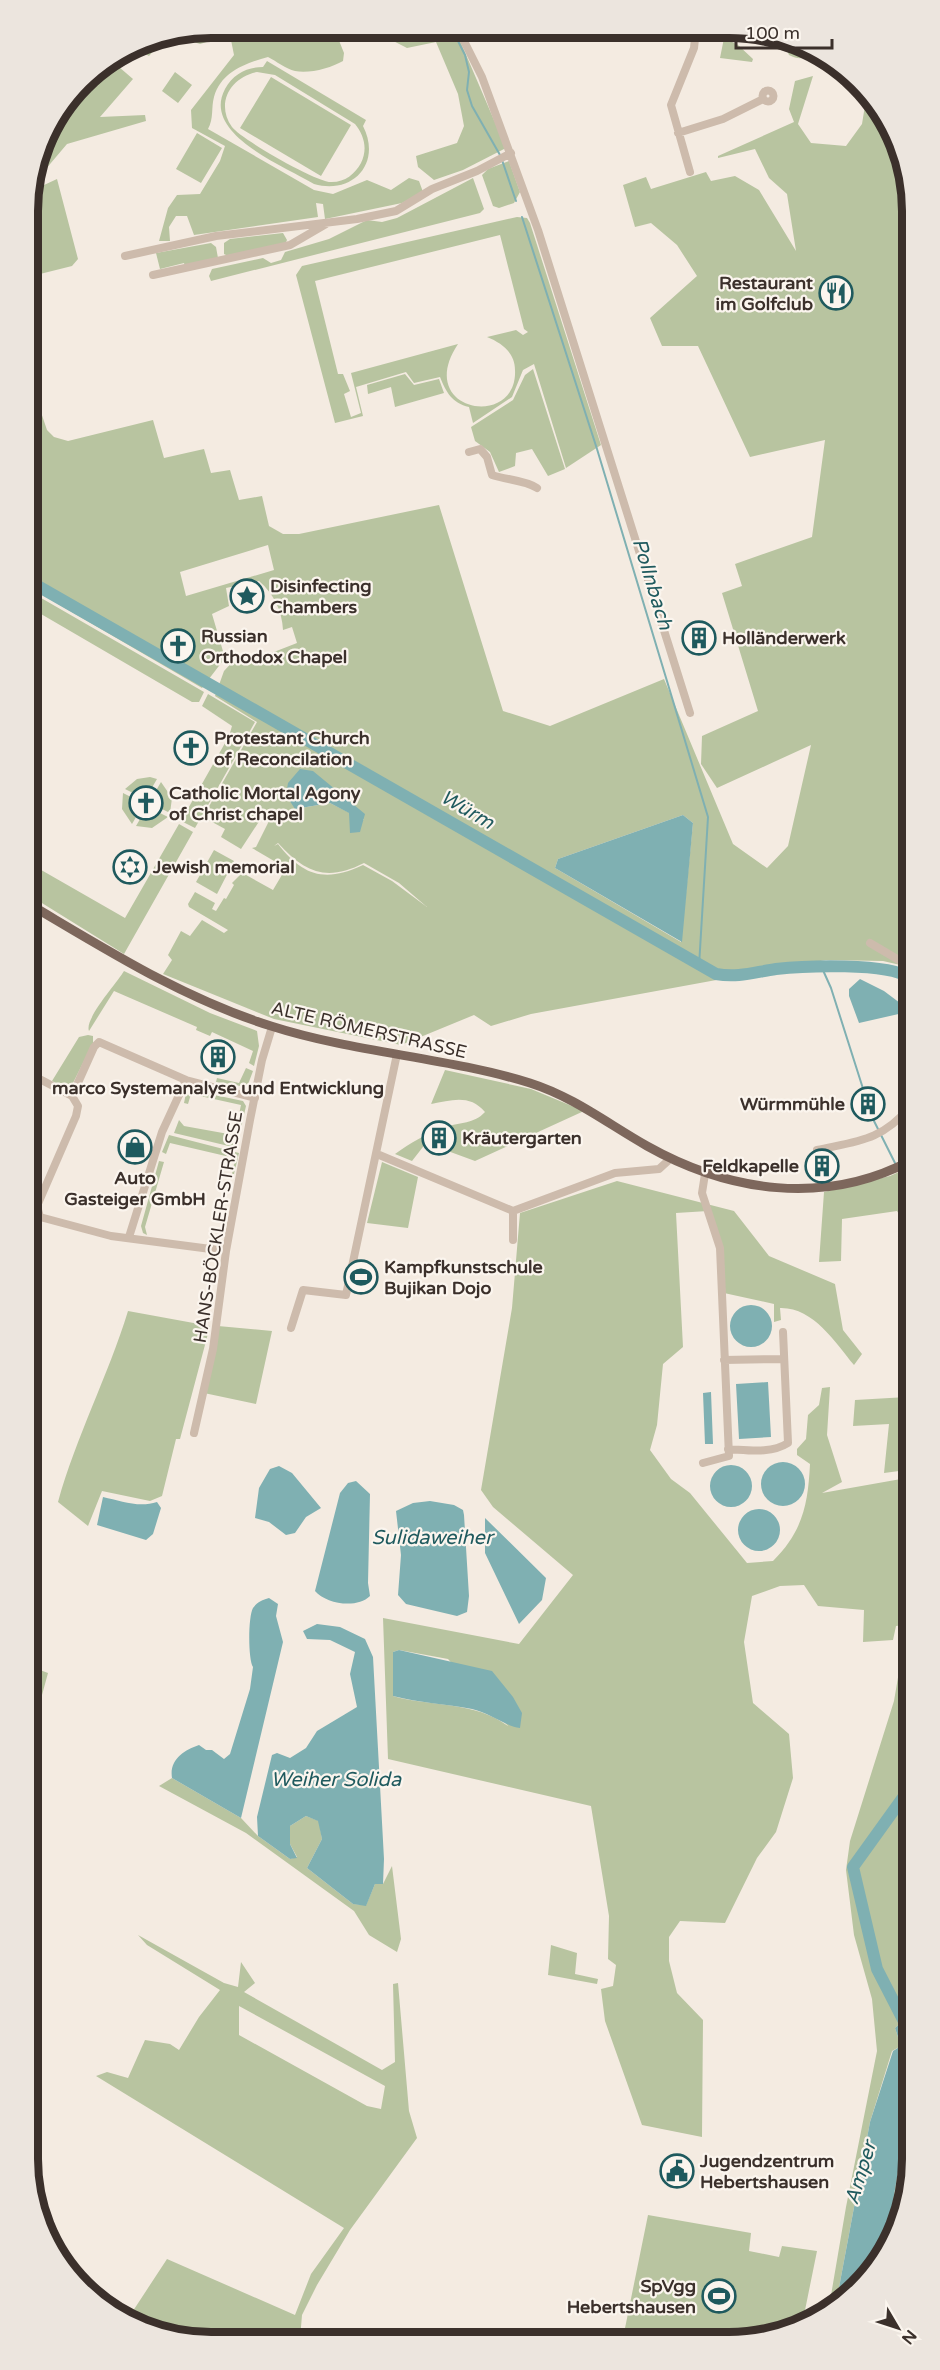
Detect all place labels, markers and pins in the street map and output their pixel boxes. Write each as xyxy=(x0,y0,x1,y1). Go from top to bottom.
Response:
place label: Restaurant im Golfclub xyxy=(716,272,813,315)
restaurant icon: Restaurant im Golfclub xyxy=(818,275,854,311)
place label: Disinfecting Chambers xyxy=(270,575,371,618)
place icon: Disinfecting Chambers xyxy=(229,578,265,614)
building icon: Holländerwerk xyxy=(681,620,717,656)
place label: Russian Orthodox Chapel xyxy=(201,625,347,668)
place label: Holländerwerk xyxy=(722,627,846,649)
church icon: Russian Orthodox Chapel xyxy=(160,628,196,664)
place label: Protestant Church of Reconcilation xyxy=(214,727,370,770)
church icon: Protestant Church of Reconcilation xyxy=(173,730,209,766)
place label: Catholic Mortal Agony of Christ chapel xyxy=(169,782,361,825)
church icon: Catholic Mortal Agony of Christ chapel xyxy=(128,785,164,821)
synagogue icon: Jewish memorial xyxy=(112,849,148,885)
place label: Jewish memorial xyxy=(152,856,295,878)
building icon: marco Systemanalyse und Entwicklung xyxy=(200,1039,236,1075)
place label: marco Systemanalyse und Entwicklung xyxy=(52,1077,384,1099)
building icon: Würmmühle xyxy=(850,1086,886,1122)
place label: Würmmühle xyxy=(740,1093,845,1115)
building icon: Kräutergarten xyxy=(421,1120,457,1156)
place label: Kräutergarten xyxy=(462,1127,582,1149)
shop icon: Auto Gasteiger GmbH xyxy=(117,1129,153,1165)
building icon: Feldkapelle xyxy=(804,1148,840,1184)
place label: Feldkapelle xyxy=(702,1155,799,1177)
place label: Auto Gasteiger GmbH xyxy=(64,1167,206,1210)
place label: Kampfkunstschule Bujikan Dojo xyxy=(384,1256,543,1299)
sports icon: Kampfkunstschule Bujikan Dojo xyxy=(343,1259,379,1295)
place label: Jugendzentrum Hebertshausen xyxy=(699,2150,834,2193)
public building icon: Jugendzentrum Hebertshausen xyxy=(659,2153,695,2189)
place label: SpVgg Hebertshausen xyxy=(567,2275,696,2318)
sports icon: SpVgg Hebertshausen xyxy=(701,2278,737,2314)

